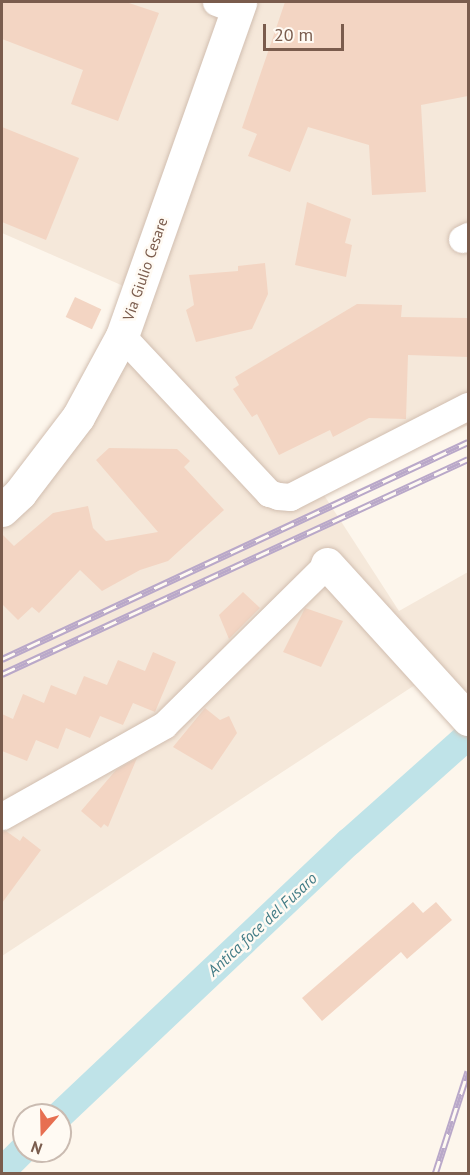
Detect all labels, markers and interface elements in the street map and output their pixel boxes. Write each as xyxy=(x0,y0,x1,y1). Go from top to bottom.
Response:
scale bar xyxy=(266,12,347,50)
text: 20 m xyxy=(274,23,313,46)
street label: Via Giulio Cesare xyxy=(119,215,171,323)
water label: Antica foce del Fusaro xyxy=(203,868,321,980)
north arrow xyxy=(12,1103,72,1163)
text: N xyxy=(28,1137,45,1159)

